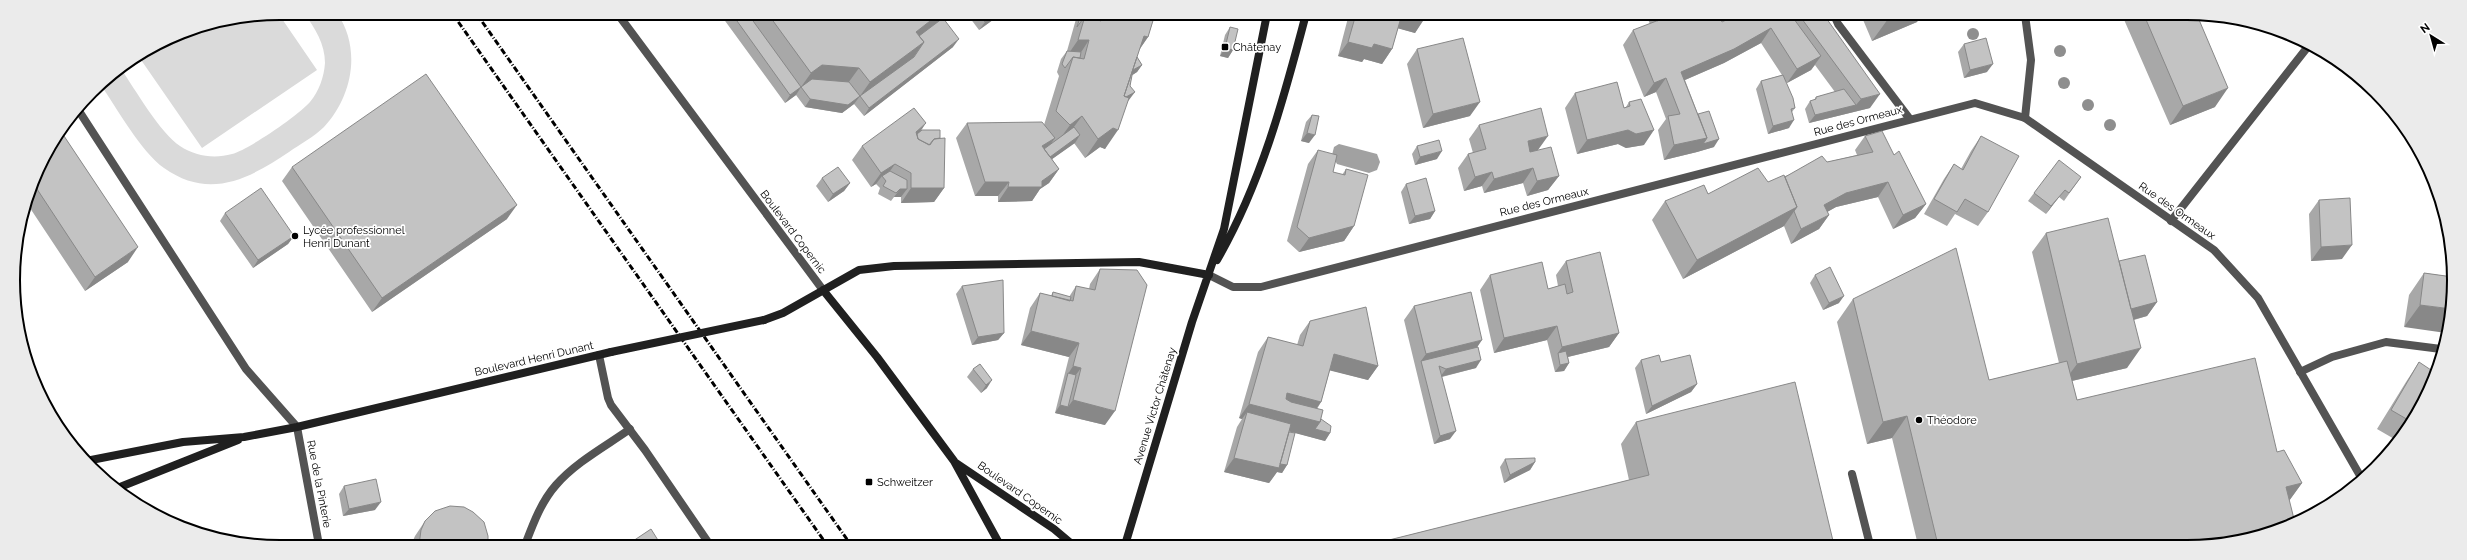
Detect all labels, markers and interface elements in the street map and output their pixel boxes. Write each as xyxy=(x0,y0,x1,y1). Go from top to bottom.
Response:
north arrow xyxy=(2411,16,2451,56)
text: N xyxy=(2418,21,2433,36)
place label: Châtenay xyxy=(1233,41,1281,54)
marker: Châtenay xyxy=(1220,42,1230,52)
street label: Rue des Ormeaux xyxy=(1812,103,1904,139)
street label: Rue des Ormeaux xyxy=(2136,180,2218,243)
street label: Rue des Ormeaux xyxy=(1498,185,1590,219)
street label: Boulevard Copernic xyxy=(757,188,829,276)
place label: Lycée professionnel Henri Dunant xyxy=(303,224,405,250)
marker: Lycée professionnel Henri Dunant xyxy=(290,231,300,241)
street label: Boulevard Henri Dunant xyxy=(473,339,595,379)
street label: Avenue Victor Châtenay xyxy=(1131,346,1179,466)
place label: Théodore xyxy=(1927,414,1977,427)
marker: Théodore xyxy=(1914,415,1924,425)
street label: Rue de la Pinterie xyxy=(304,439,334,530)
street label: Boulevard Copernic xyxy=(975,459,1065,527)
place label: Schweitzer xyxy=(877,476,933,489)
marker: Schweitzer xyxy=(864,477,874,487)

